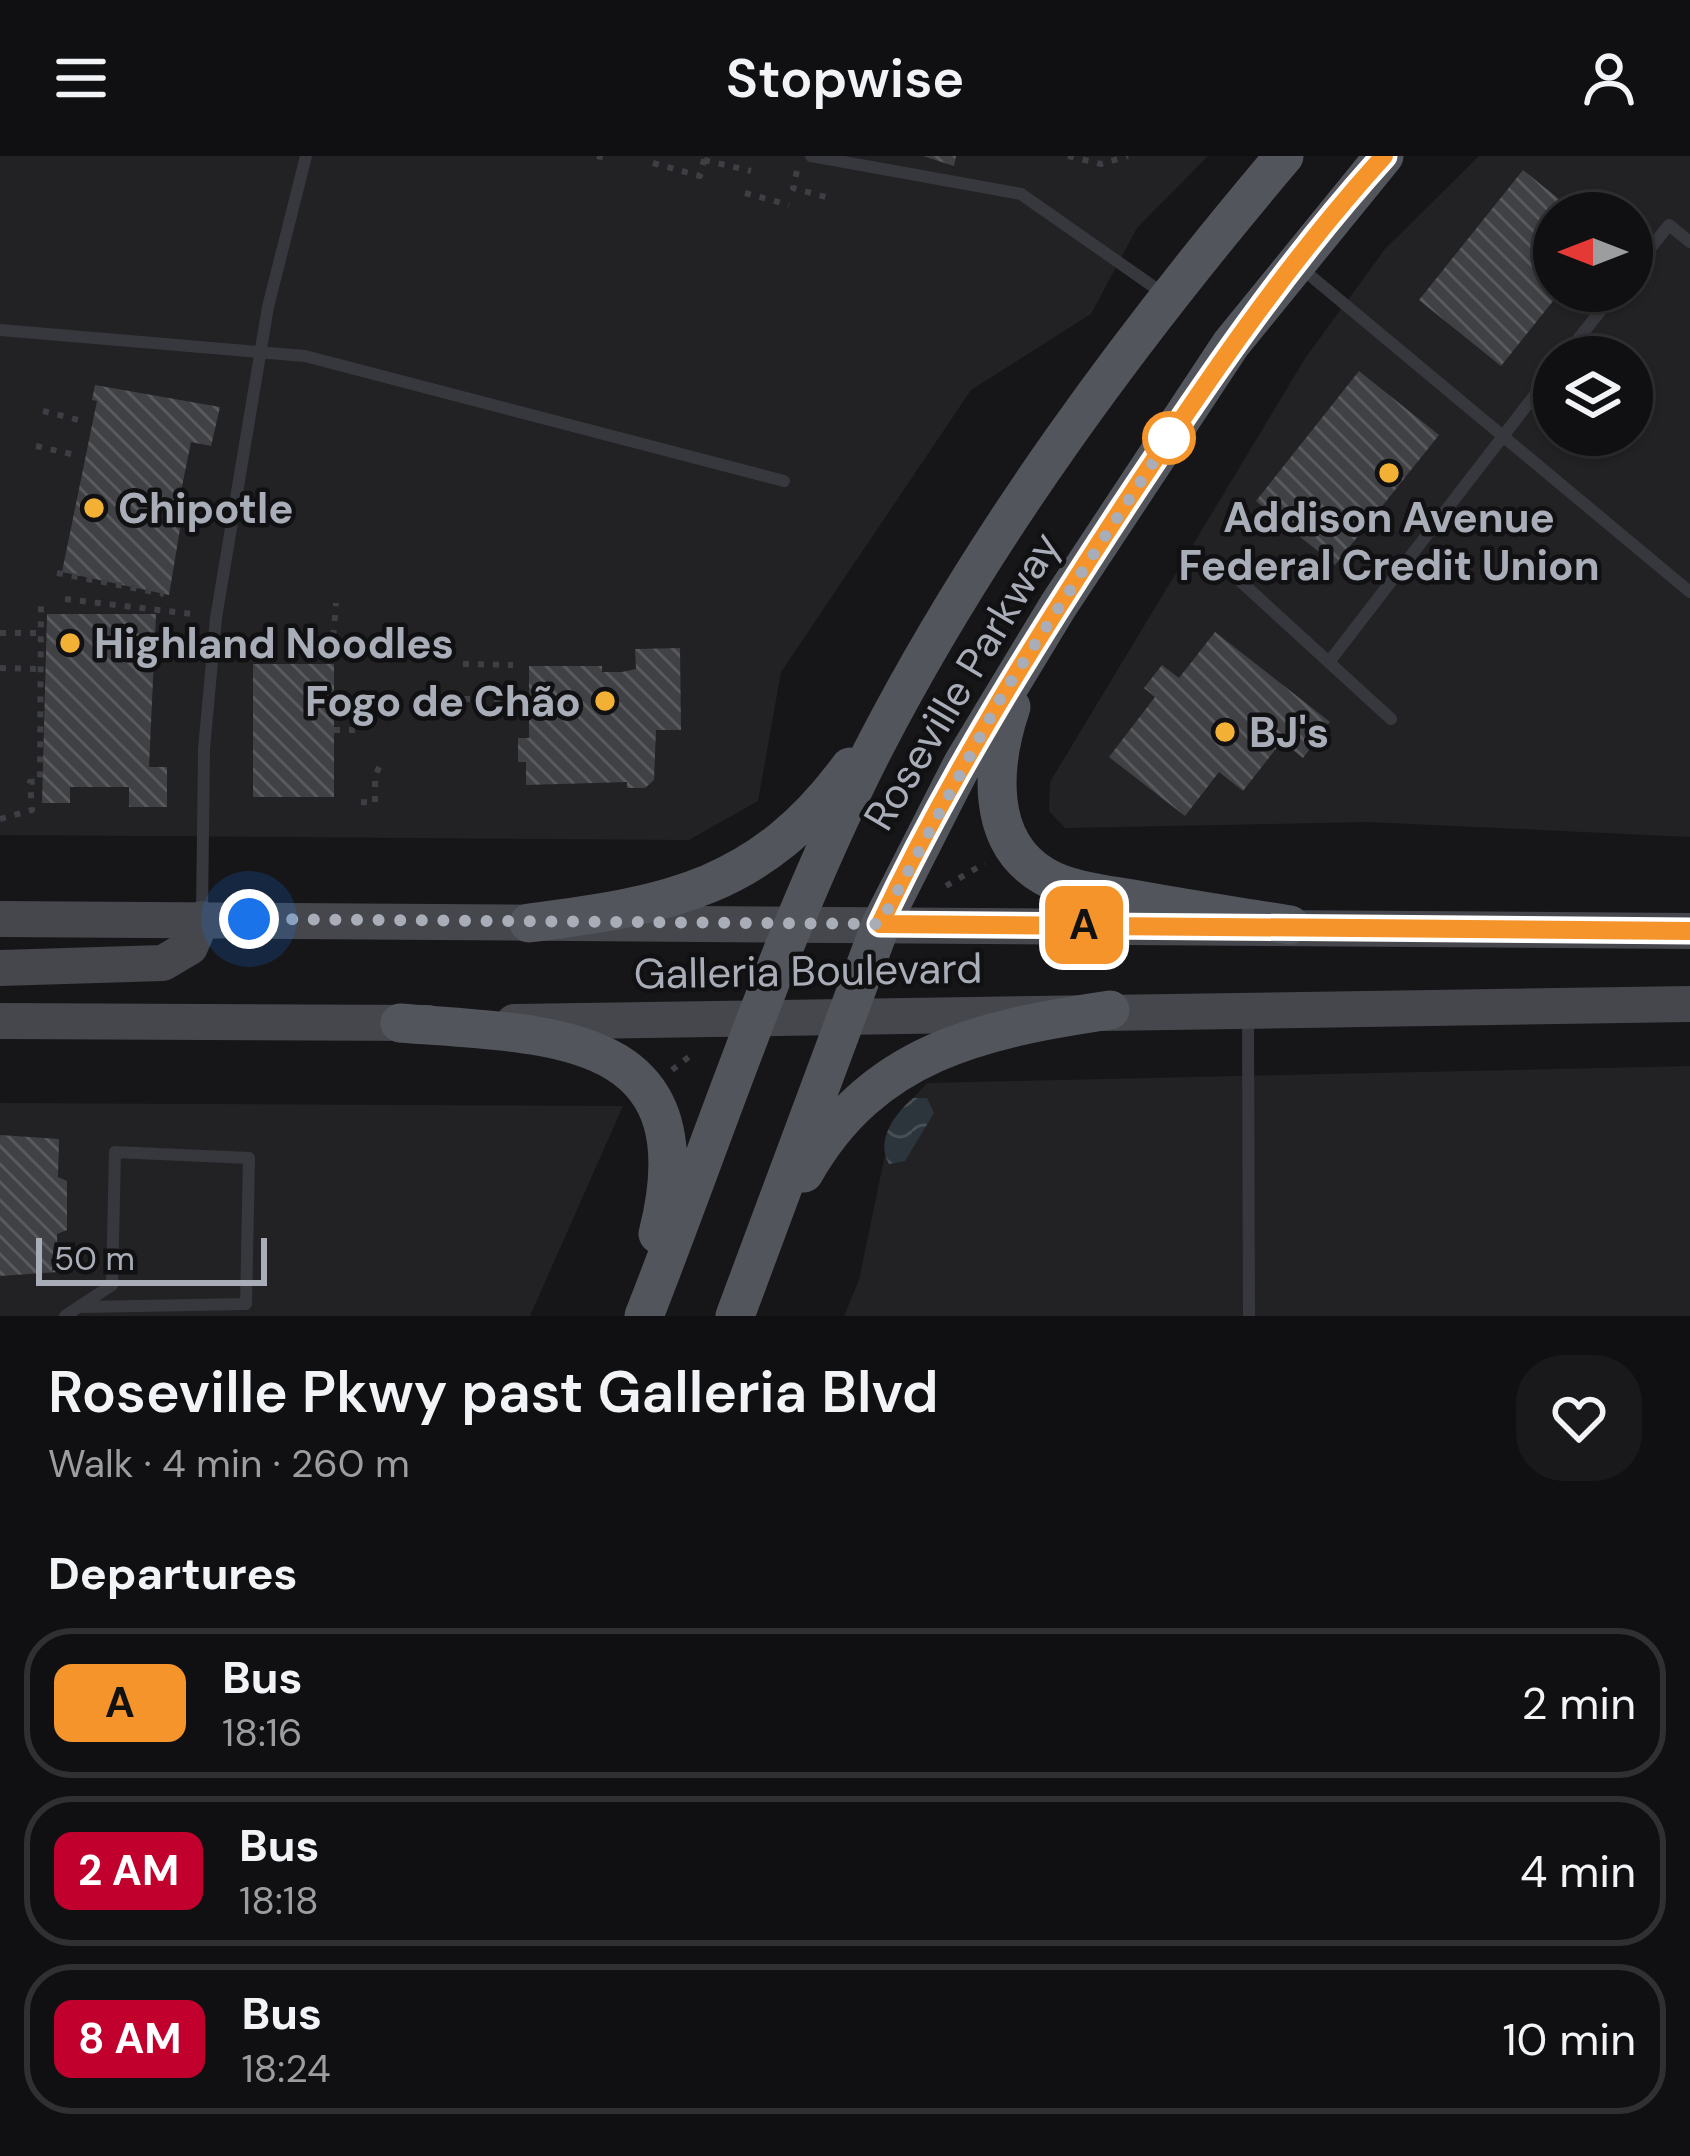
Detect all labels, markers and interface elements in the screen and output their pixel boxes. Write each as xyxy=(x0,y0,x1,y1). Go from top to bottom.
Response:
text: Stopwise xyxy=(726,43,964,114)
icon: menu xyxy=(48,45,114,111)
icon: person xyxy=(1576,45,1642,111)
north arrow xyxy=(1533,192,1653,312)
map controls xyxy=(1533,192,1653,456)
button: layers xyxy=(1533,336,1653,456)
unlabelled marker xyxy=(1144,413,1194,463)
marker: Addison Avenue Federal Credit Union xyxy=(1376,460,1402,486)
place label: Chipotle xyxy=(118,481,293,536)
place label: Addison Avenue Federal Credit Union xyxy=(1178,490,1600,593)
marker: Chipotle xyxy=(81,495,107,521)
street label: Roseville Parkway xyxy=(851,522,1073,840)
place label: Highland Noodles xyxy=(94,616,454,671)
marker: Highland Noodles xyxy=(57,630,83,656)
place label: Fogo de Chão xyxy=(305,674,581,729)
marker: Fogo de Chão xyxy=(592,688,618,714)
place label: BJ's xyxy=(1249,705,1329,760)
marker: BJ's xyxy=(1212,719,1238,745)
line badge: A xyxy=(1045,886,1123,964)
your location xyxy=(219,889,279,949)
text: A xyxy=(1069,897,1099,952)
street label: Galleria Boulevard xyxy=(633,940,983,1002)
scale bar xyxy=(36,1232,267,1285)
text: 50 m xyxy=(54,1237,135,1280)
text: Roseville Pkwy past Galleria Blvd xyxy=(48,1355,939,1430)
button: heart xyxy=(1516,1355,1642,1481)
text: Walk · 4 min · 260 m xyxy=(48,1438,410,1489)
text: Departures xyxy=(48,1544,297,1603)
text: Bus xyxy=(222,1648,302,1707)
text: 2 min xyxy=(1521,1674,1636,1733)
text: A xyxy=(105,1675,135,1730)
text: 18:16 xyxy=(222,1707,302,1758)
text: Bus xyxy=(239,1816,319,1875)
text: 4 min xyxy=(1520,1842,1636,1901)
text: 2 AM xyxy=(78,1843,179,1898)
text: 18:18 xyxy=(239,1875,319,1926)
text: Bus xyxy=(241,1984,322,2043)
text: 10 min xyxy=(1502,2010,1636,2069)
text: 8 AM xyxy=(78,2011,181,2066)
text: 18:24 xyxy=(241,2043,331,2094)

